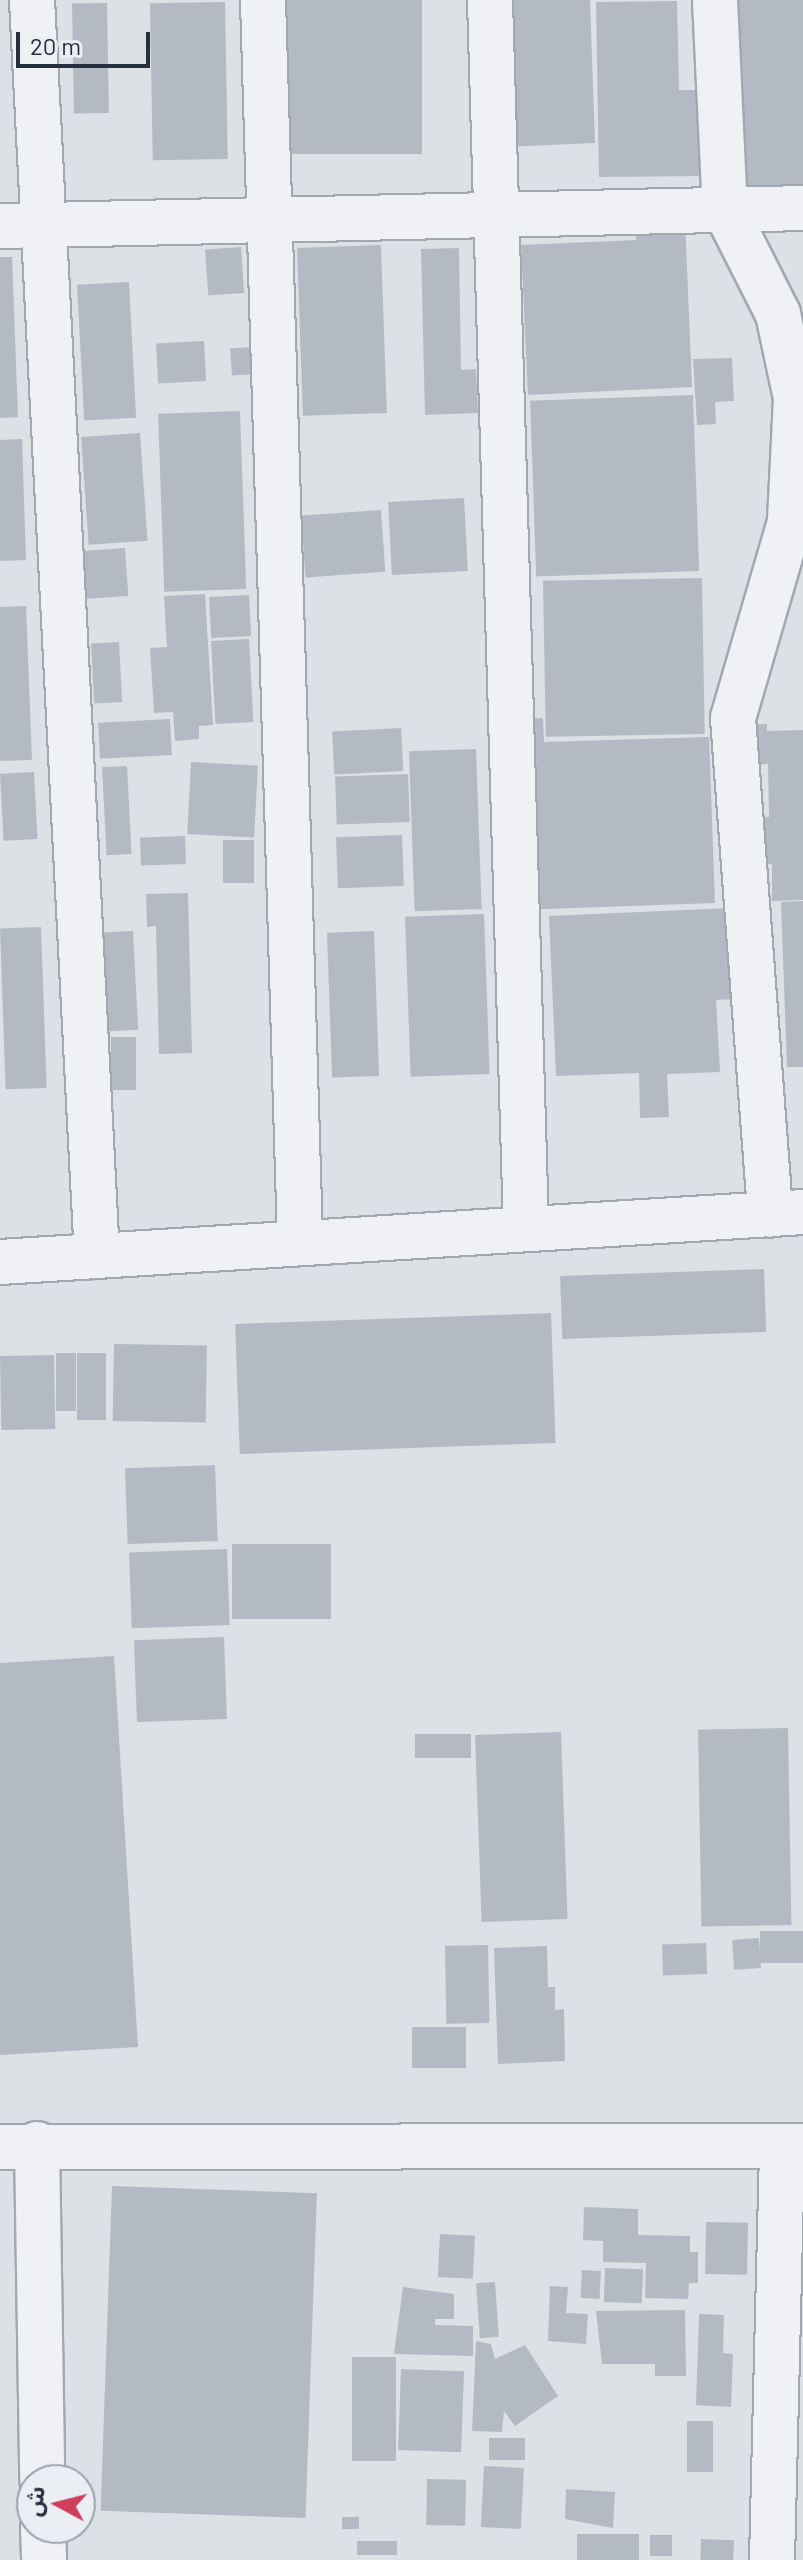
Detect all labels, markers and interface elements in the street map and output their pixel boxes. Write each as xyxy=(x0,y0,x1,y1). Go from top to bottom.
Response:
scale bar xyxy=(20,16,154,66)
text: 20 m xyxy=(30,31,81,60)
north arrow xyxy=(16,2464,96,2544)
text: ش xyxy=(19,2485,49,2518)

